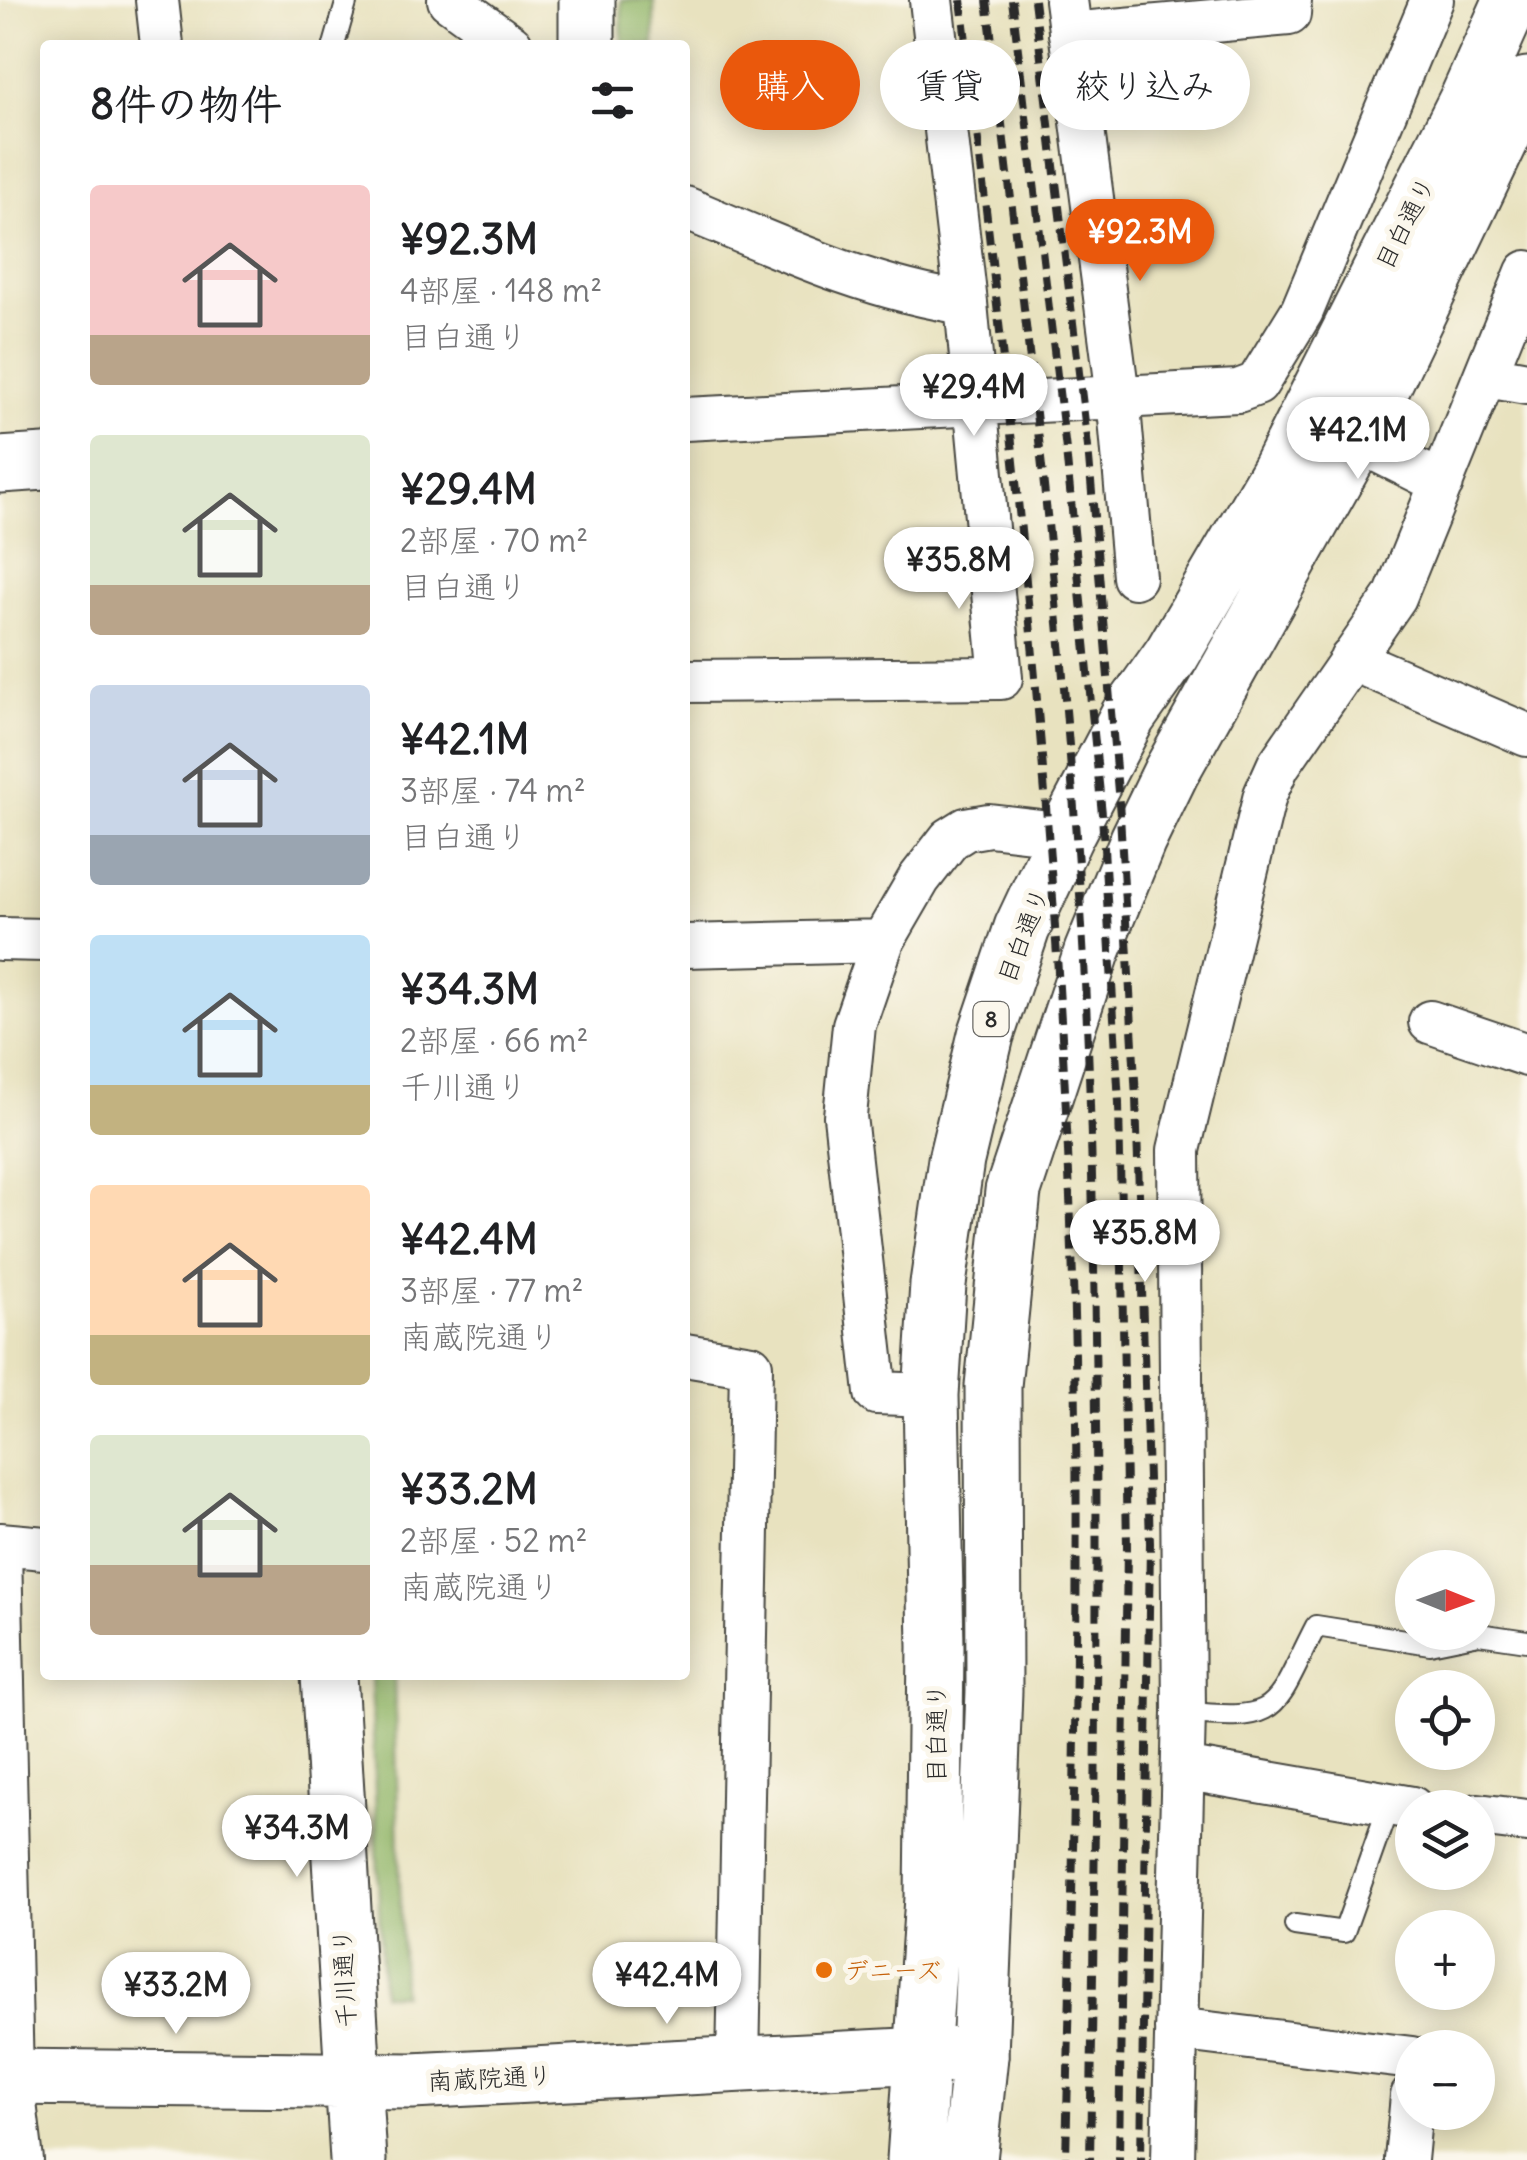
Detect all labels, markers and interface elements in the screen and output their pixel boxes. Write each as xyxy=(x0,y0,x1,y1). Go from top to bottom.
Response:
chip: 購入 xyxy=(720,40,860,130)
chip: 賃貸 xyxy=(880,40,1020,130)
chip: 絞り込み xyxy=(1040,40,1250,130)
icon: filters xyxy=(585,73,640,128)
text: 8件の物件 xyxy=(90,78,282,130)
street label: 目白通り xyxy=(1368,171,1442,275)
pin: ¥92.3M xyxy=(1059,199,1221,284)
text: ¥92.3M xyxy=(1087,211,1193,252)
text: ¥92.3M xyxy=(400,213,538,265)
icon: home xyxy=(170,225,290,345)
text: 4部屋 · 148 m² xyxy=(400,270,602,311)
text: 目白通り xyxy=(400,316,528,357)
pin: ¥29.4M xyxy=(893,354,1055,439)
text: ¥29.4M xyxy=(922,366,1026,407)
pin: ¥42.1M xyxy=(1277,397,1439,482)
text: ¥42.1M xyxy=(1309,409,1407,450)
text: ¥29.4M xyxy=(400,463,537,515)
icon: home xyxy=(170,475,290,595)
text: 2部屋 · 70 m² xyxy=(400,520,588,561)
pin: ¥35.8M xyxy=(878,527,1040,612)
text: ¥35.8M xyxy=(906,539,1012,580)
text: 目白通り xyxy=(400,566,528,607)
text: ¥42.1M xyxy=(400,713,530,765)
icon: home xyxy=(170,725,290,845)
text: 3部屋 · 74 m² xyxy=(400,770,586,811)
text: 目白通り xyxy=(400,816,528,857)
street label: 目白通り xyxy=(990,883,1056,987)
text: ¥34.3M xyxy=(400,963,539,1015)
icon: home xyxy=(170,975,290,1095)
road number: 8 xyxy=(974,1002,1008,1036)
text: 2部屋 · 66 m² xyxy=(400,1020,588,1061)
text: 千川通り xyxy=(400,1066,528,1107)
pin: ¥35.8M xyxy=(1064,1200,1226,1285)
text: ¥35.8M xyxy=(1092,1212,1198,1253)
text: ¥42.4M xyxy=(400,1213,538,1265)
icon: home xyxy=(170,1225,290,1345)
text: 3部屋 · 77 m² xyxy=(400,1270,584,1311)
text: 南蔵院通り xyxy=(400,1316,560,1357)
text: ¥33.2M xyxy=(400,1463,538,1515)
icon: home xyxy=(170,1475,290,1595)
text: 2部屋 · 52 m² xyxy=(400,1520,587,1561)
north arrow xyxy=(1395,1550,1495,1650)
map controls xyxy=(1395,1550,1495,2130)
text: 南蔵院通り xyxy=(400,1566,560,1607)
button: locate xyxy=(1395,1670,1495,1770)
street label: 目白通り xyxy=(920,1683,952,1783)
button: layers xyxy=(1395,1790,1495,1890)
pin: ¥34.3M xyxy=(216,1795,378,1880)
text: ¥34.3M xyxy=(244,1807,350,1848)
button: + xyxy=(1395,1910,1495,2010)
street label: 千川通り xyxy=(325,1927,363,2029)
pin: ¥42.4M xyxy=(586,1942,748,2027)
pin: ¥33.2M xyxy=(95,1952,257,2037)
text: ¥42.4M xyxy=(614,1954,720,1995)
place label: デニーズ xyxy=(844,1954,941,1986)
marker: デニーズ xyxy=(813,1959,835,1981)
text: ¥33.2M xyxy=(123,1964,229,2005)
button: − xyxy=(1395,2030,1495,2130)
street label: 南蔵院通り xyxy=(427,2059,553,2097)

